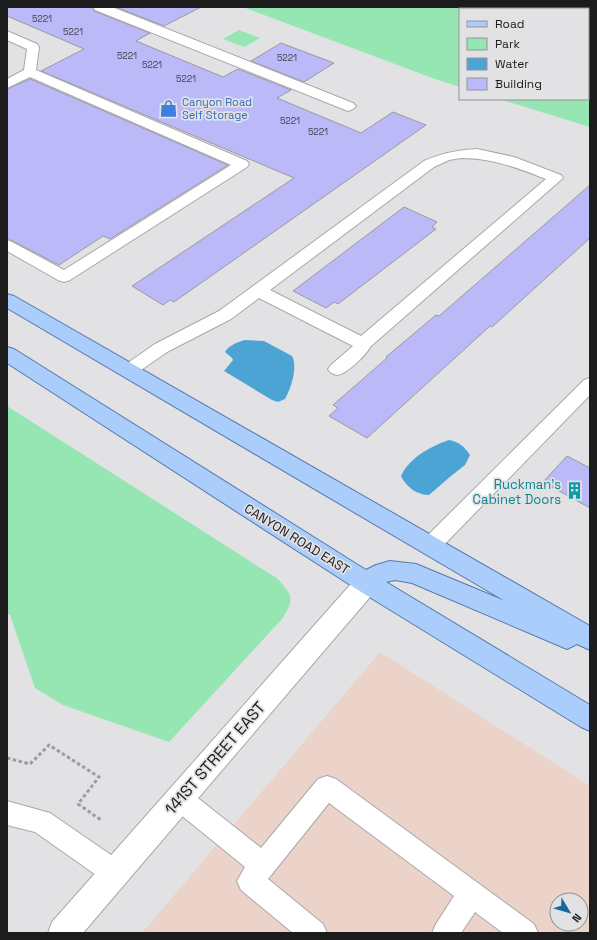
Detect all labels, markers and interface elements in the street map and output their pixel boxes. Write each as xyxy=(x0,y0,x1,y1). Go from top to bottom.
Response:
legend xyxy=(459,8,589,100)
house number: 5221 xyxy=(32,13,52,25)
text: Road xyxy=(495,16,524,32)
house number: 5221 xyxy=(63,26,83,38)
text: Park xyxy=(495,36,520,52)
house number: 5221 xyxy=(117,50,137,62)
house number: 5221 xyxy=(277,52,297,64)
text: Water xyxy=(495,56,529,72)
house number: 5221 xyxy=(142,59,162,71)
house number: 5221 xyxy=(176,73,196,85)
text: Building xyxy=(495,76,542,92)
place label: Canyon Road Self Storage xyxy=(182,95,252,122)
shop icon: Canyon Road Self Storage xyxy=(159,98,179,118)
house number: 5221 xyxy=(280,115,300,127)
house number: 5221 xyxy=(308,126,328,138)
place label: Ruckman's Cabinet Doors xyxy=(473,476,561,508)
building icon: Ruckman's Cabinet Doors xyxy=(564,481,584,501)
street label: CANYON ROAD EAST xyxy=(241,500,353,578)
street label: 141ST STREET EAST xyxy=(160,697,270,819)
north arrow xyxy=(549,892,589,932)
text: N xyxy=(569,911,585,925)

